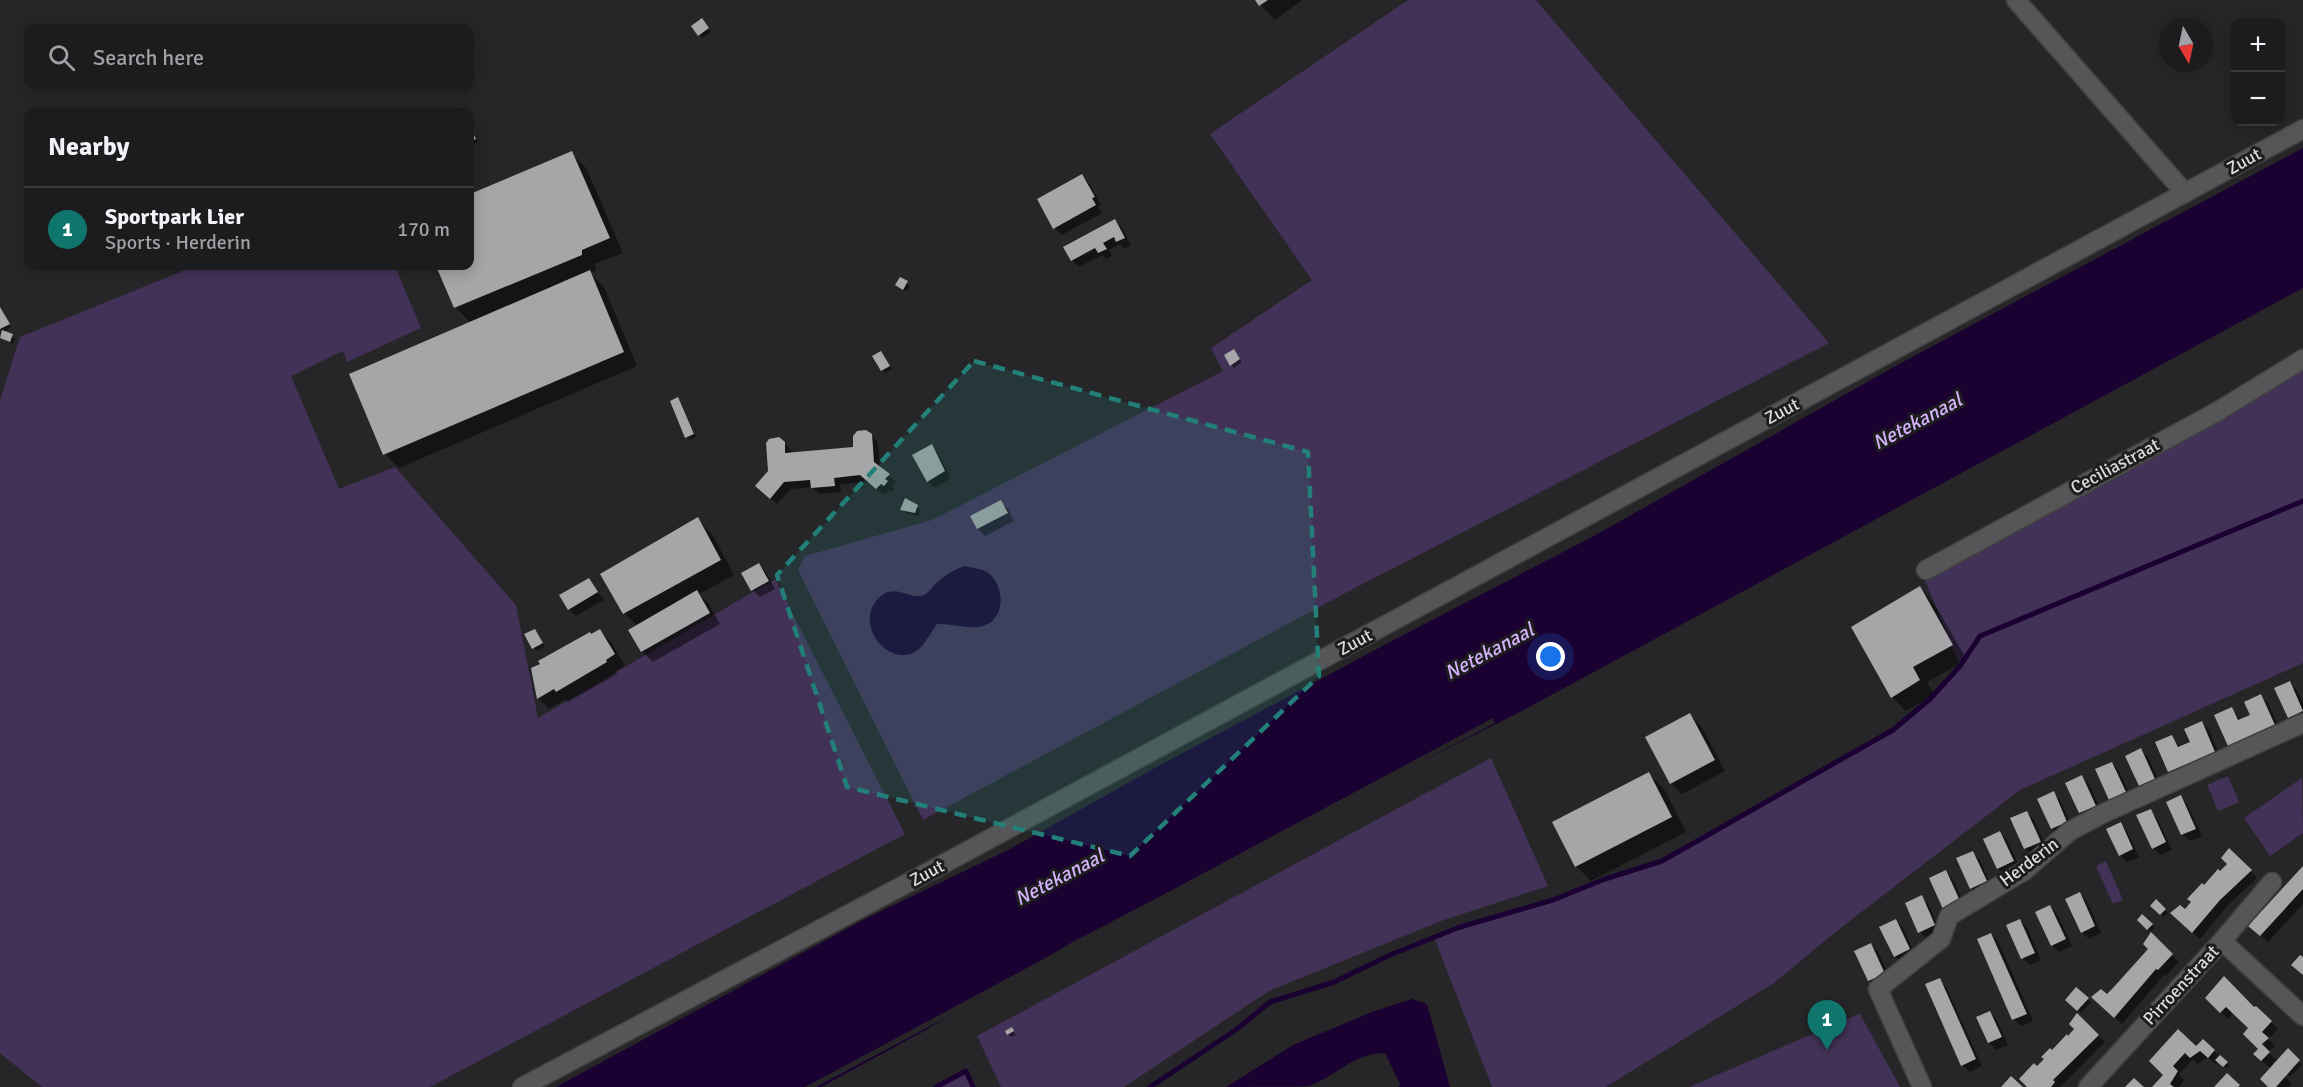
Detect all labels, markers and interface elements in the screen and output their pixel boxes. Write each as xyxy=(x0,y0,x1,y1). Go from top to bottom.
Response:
north arrow xyxy=(2159,18,2213,72)
map controls xyxy=(2231,18,2285,126)
button: + xyxy=(2231,18,2285,72)
search box xyxy=(24,24,474,90)
icon: search xyxy=(45,41,78,74)
text: Search here xyxy=(93,44,204,71)
button: − xyxy=(2231,72,2285,126)
text: Nearby xyxy=(48,131,129,163)
street label: Zuut xyxy=(2223,143,2265,179)
text: Sportpark Lier xyxy=(105,203,244,230)
text: 1 xyxy=(62,217,73,242)
text: 170 m xyxy=(397,217,450,242)
text: Sports · Herderin xyxy=(105,230,251,255)
water label: Netekanaal xyxy=(1868,386,1968,455)
street label: Zuut xyxy=(1761,393,1803,429)
street label: Ceciliastraat xyxy=(2067,433,2163,499)
water label: Netekanaal xyxy=(1440,616,1540,685)
street label: Zuut xyxy=(1334,624,1376,660)
your location xyxy=(1536,642,1565,671)
street label: Herderin xyxy=(1995,833,2063,891)
water label: Netekanaal xyxy=(1010,842,1110,911)
street label: Zuut xyxy=(906,855,948,891)
street label: Pirroenstraat xyxy=(2138,940,2224,1030)
pin: 1 xyxy=(1808,1000,1846,1050)

